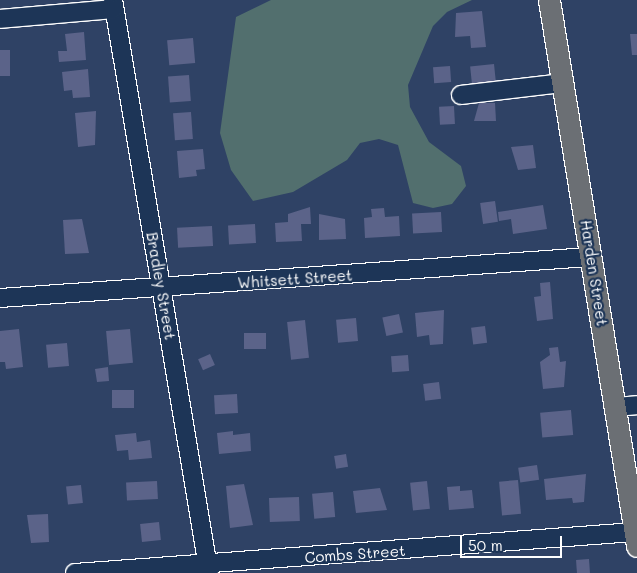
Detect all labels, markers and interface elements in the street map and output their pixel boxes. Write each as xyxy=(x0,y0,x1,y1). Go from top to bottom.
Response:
street label: Harden Street xyxy=(577,219,611,327)
street label: Bradley Street xyxy=(143,231,179,341)
street label: Whitsett Street xyxy=(237,266,353,292)
scale bar xyxy=(462,526,564,558)
text: 50 m xyxy=(468,535,503,555)
street label: Combs Street xyxy=(304,542,406,566)

